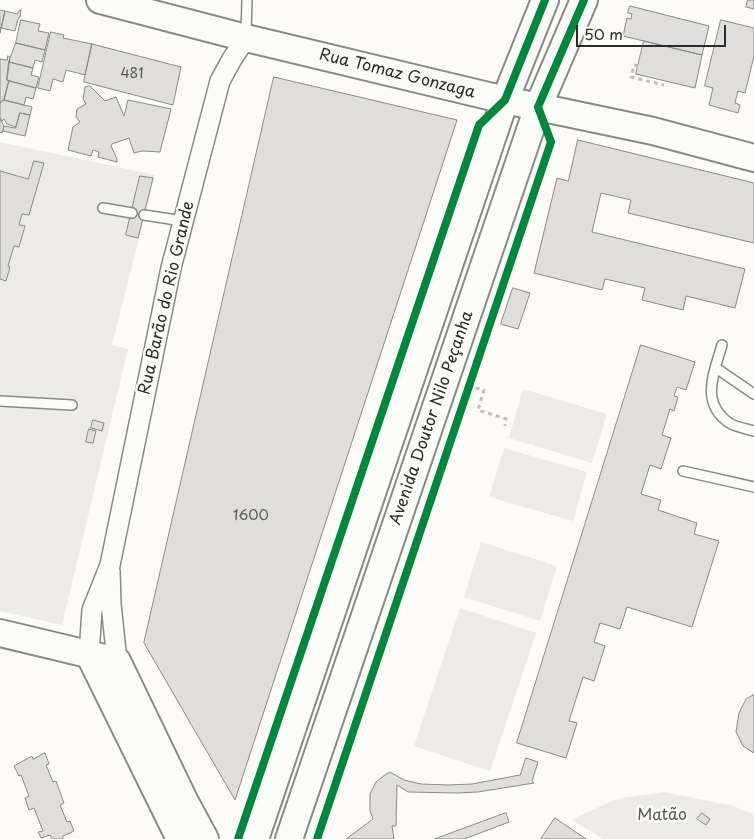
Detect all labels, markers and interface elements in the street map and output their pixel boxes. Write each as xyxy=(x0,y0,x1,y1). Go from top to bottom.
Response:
scale bar xyxy=(579,15,729,47)
text: 50 m xyxy=(584,22,623,45)
street label: Rua Tomaz Gonzaga xyxy=(317,45,477,103)
house number: 481 xyxy=(120,66,144,82)
street label: Rua Barão do Rio Grande xyxy=(135,199,199,397)
street label: Avenida Doutor Nilo Peçanha xyxy=(386,309,478,527)
house number: 1600 xyxy=(233,508,269,524)
park label: Matão xyxy=(637,806,687,826)

